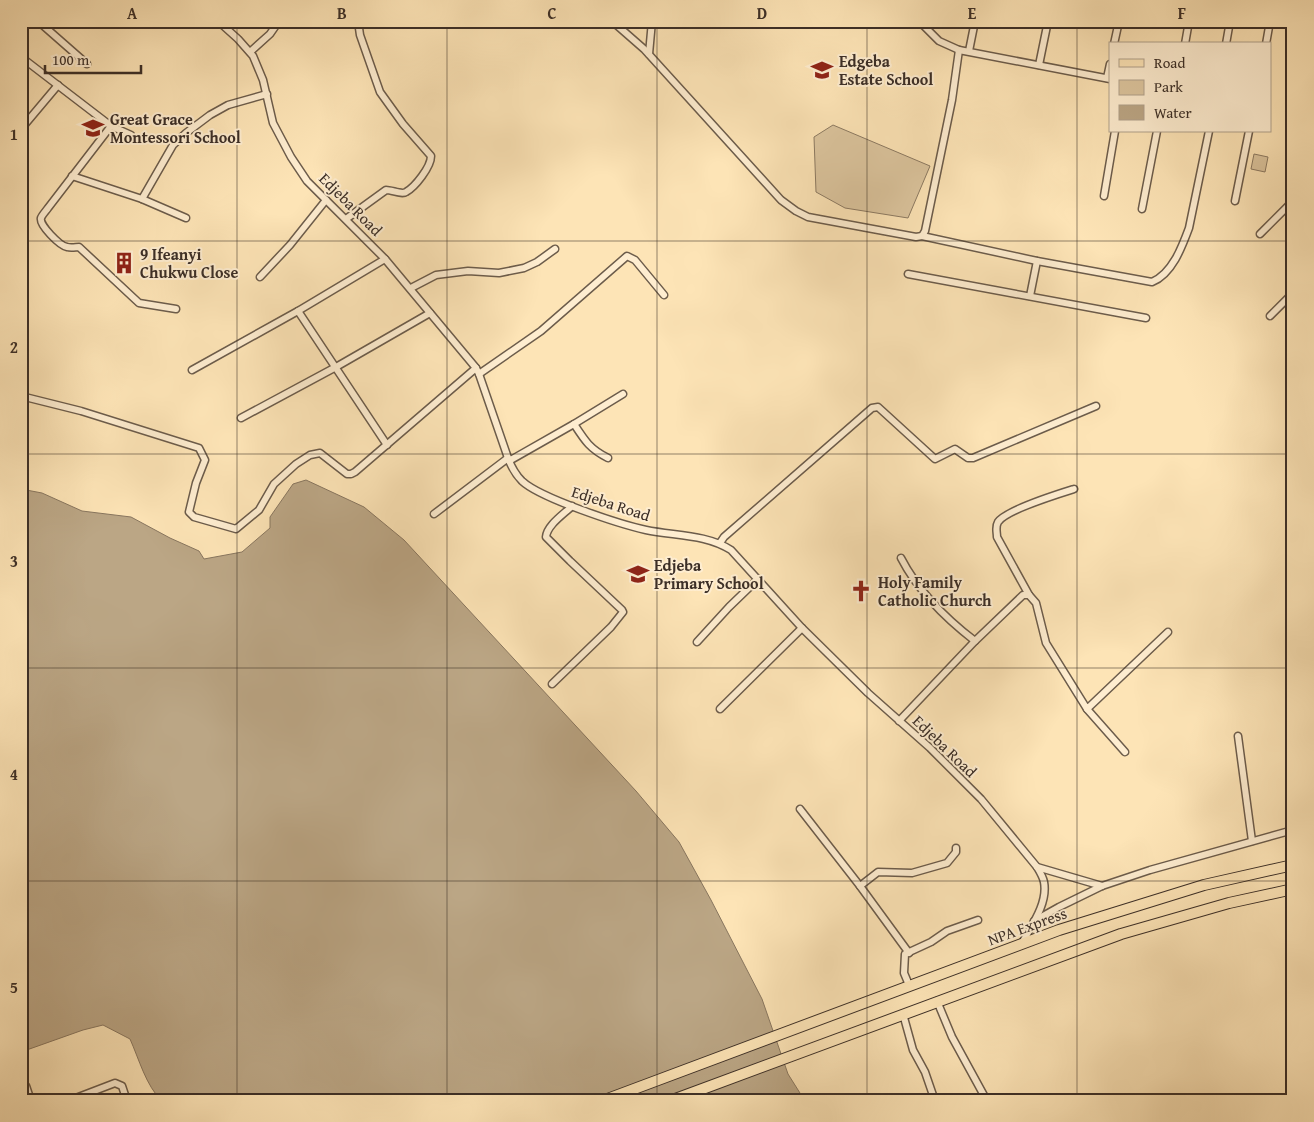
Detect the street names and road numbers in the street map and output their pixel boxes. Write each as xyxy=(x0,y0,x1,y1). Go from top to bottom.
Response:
street label: Edjeba Road xyxy=(314,167,389,242)
street label: Edjeba Road xyxy=(569,479,654,527)
street label: Edjeba Road xyxy=(907,709,983,783)
street label: NPA Express xyxy=(984,901,1070,951)

